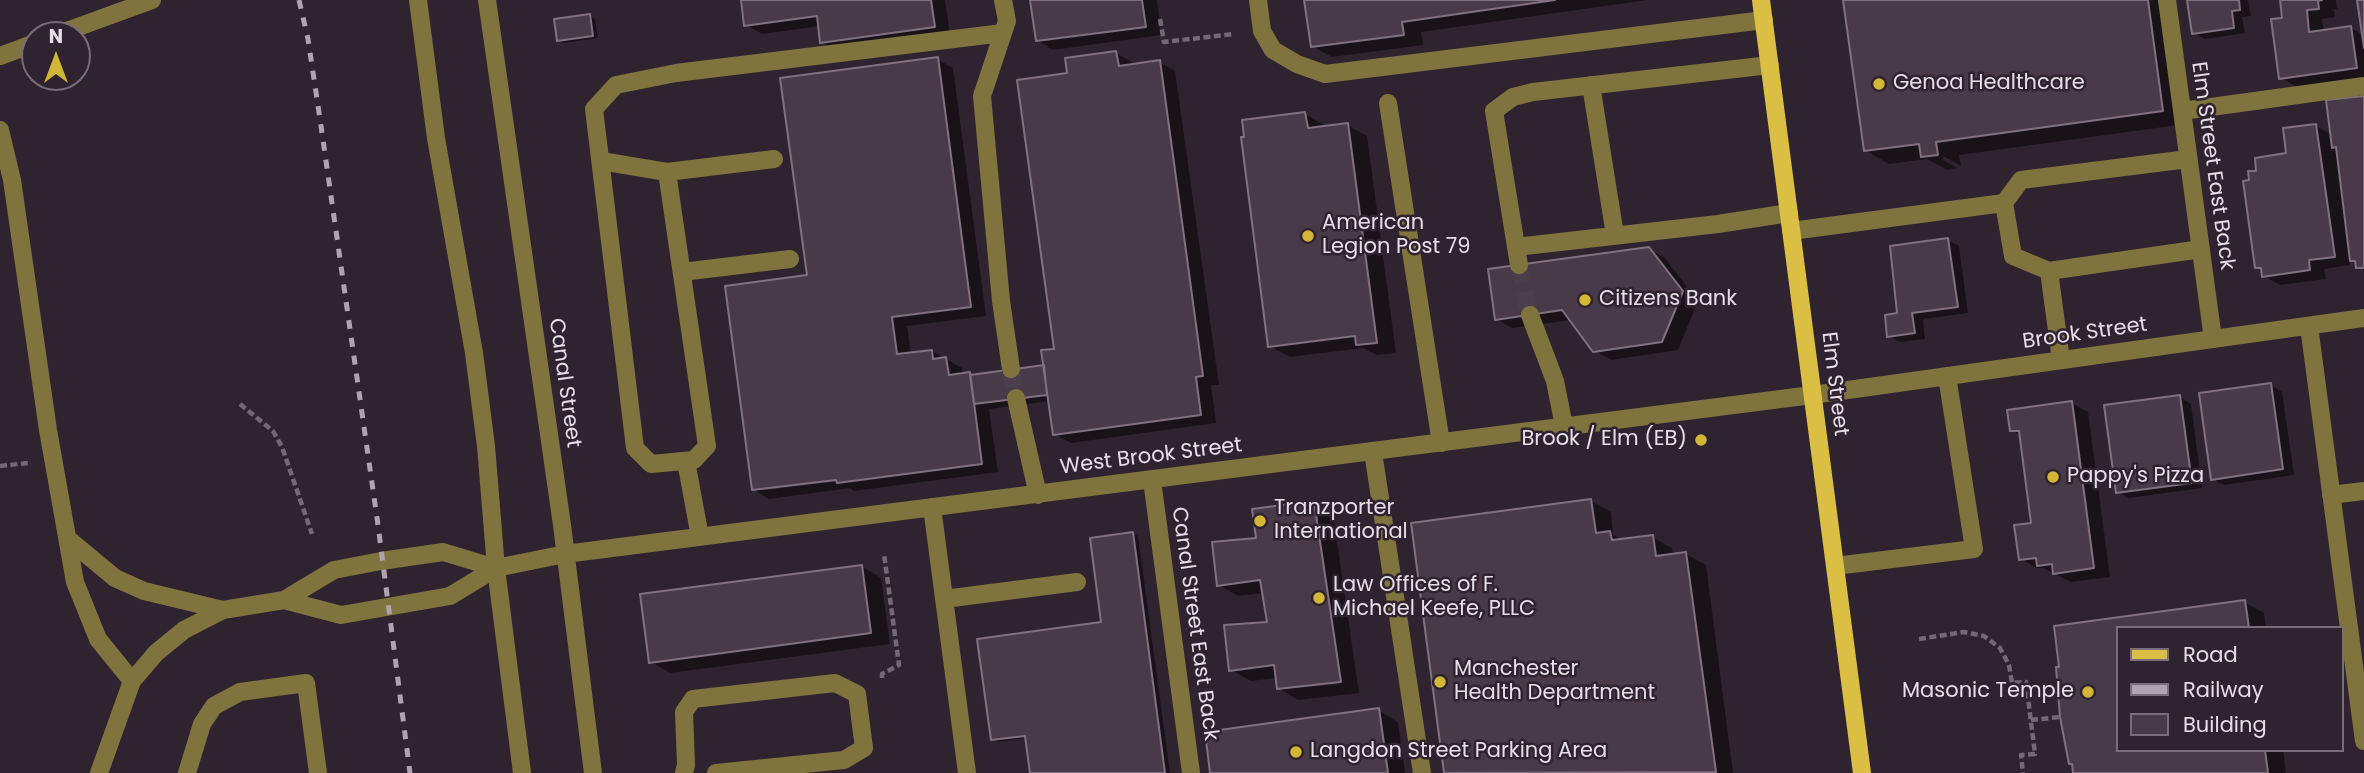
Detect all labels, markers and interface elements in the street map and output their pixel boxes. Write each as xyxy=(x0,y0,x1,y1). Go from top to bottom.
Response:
north arrow xyxy=(21,21,91,91)
text: N xyxy=(49,23,63,50)
street label: Elm Street East Back xyxy=(2185,60,2239,272)
place label: Genoa Healthcare xyxy=(1893,71,2085,97)
marker: Genoa Healthcare xyxy=(1871,76,1887,92)
place label: American Legion Post 79 xyxy=(1322,211,1470,261)
marker: American Legion Post 79 xyxy=(1300,228,1316,244)
place label: Citizens Bank xyxy=(1599,287,1737,313)
marker: Citizens Bank xyxy=(1577,292,1593,308)
street label: Brook Street xyxy=(2021,313,2149,355)
street label: Canal Street xyxy=(542,317,586,449)
street label: Elm Street xyxy=(1815,331,1853,437)
place label: Brook / Elm (EB) xyxy=(1521,427,1687,453)
marker: Brook / Elm (EB) xyxy=(1693,432,1709,448)
street label: West Brook Street xyxy=(1059,433,1243,481)
place label: Pappy's Pizza xyxy=(2067,464,2204,490)
marker: Pappy's Pizza xyxy=(2045,469,2061,485)
place label: Tranzporter International xyxy=(1274,496,1408,546)
street label: Canal Street East Back xyxy=(1165,506,1223,742)
marker: Tranzporter International xyxy=(1252,513,1268,529)
place label: Law Offices of F. Michael Keefe, PLLC xyxy=(1333,573,1535,623)
marker: Law Offices of F. Michael Keefe, PLLC xyxy=(1311,590,1327,606)
legend xyxy=(2116,626,2343,752)
text: Road xyxy=(2183,640,2238,669)
place label: Manchester Health Department xyxy=(1454,657,1655,707)
marker: Manchester Health Department xyxy=(1432,674,1448,690)
text: Railway xyxy=(2183,675,2264,704)
place label: Masonic Temple xyxy=(1902,679,2074,705)
marker: Masonic Temple xyxy=(2080,684,2096,700)
text: Building xyxy=(2183,710,2267,739)
place label: Langdon Street Parking Area xyxy=(1310,739,1607,765)
marker: Langdon Street Parking Area xyxy=(1288,744,1304,760)

